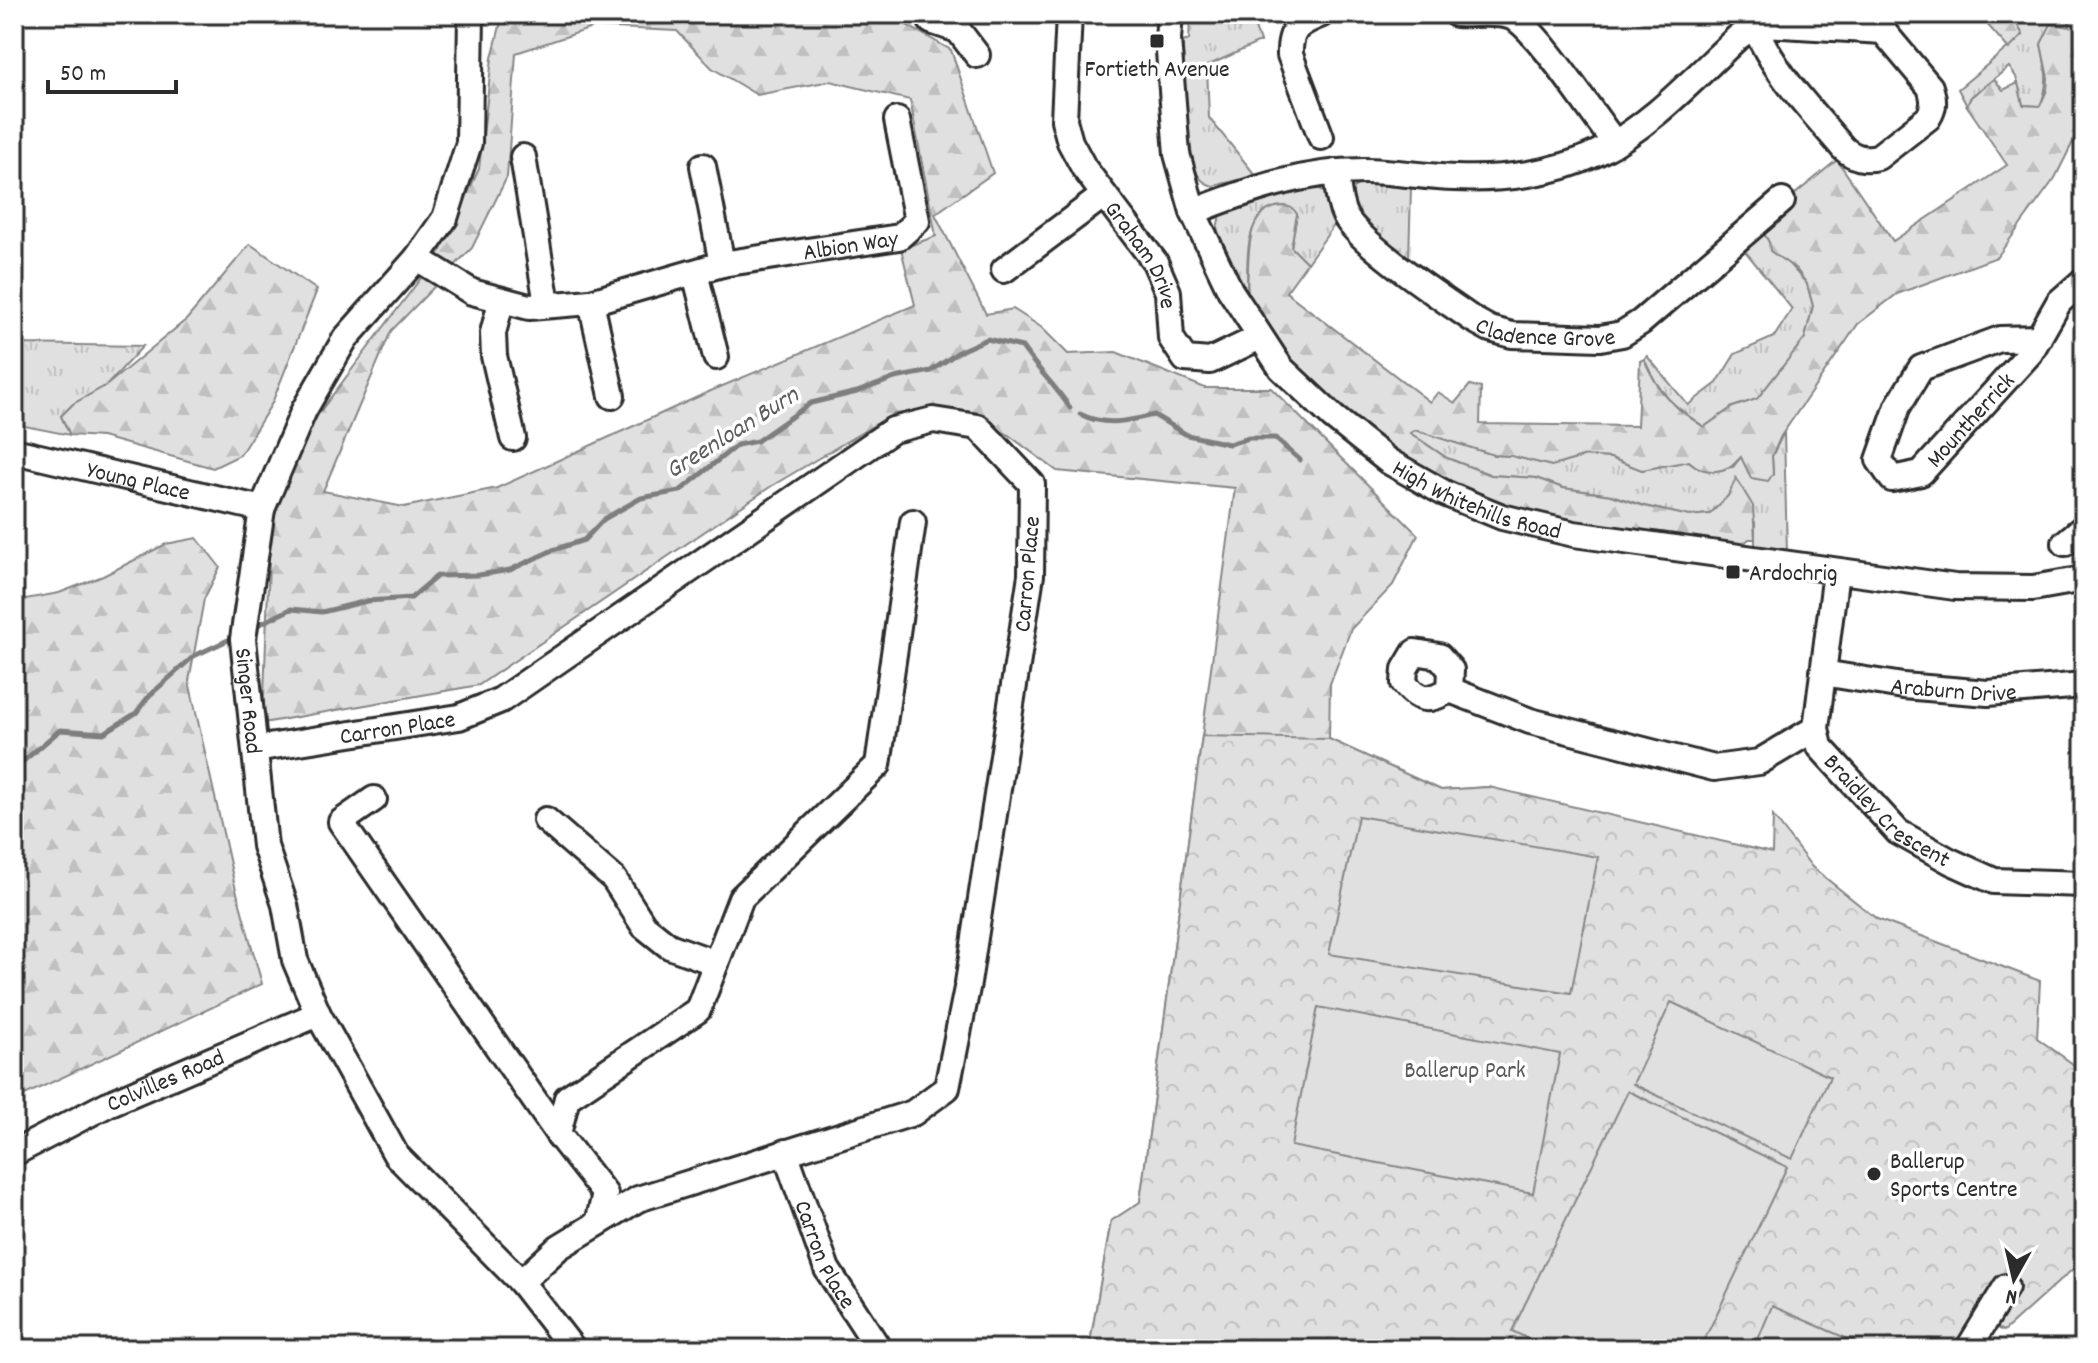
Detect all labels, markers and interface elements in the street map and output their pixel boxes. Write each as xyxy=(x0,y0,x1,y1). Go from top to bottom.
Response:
marker: Fortieth Avenue xyxy=(1148,32,1166,50)
scale bar xyxy=(48,44,176,94)
place label: Fortieth Avenue xyxy=(1084,54,1230,88)
text: 50 m xyxy=(60,58,106,92)
street label: Graham Drive xyxy=(1095,195,1183,310)
street label: Albion Way xyxy=(801,223,902,271)
street label: Cladence Grove xyxy=(1468,310,1618,358)
street label: Mountherrick xyxy=(1920,366,2024,477)
water label: Greenloan Burn xyxy=(659,378,807,490)
street label: High Whitehills Road xyxy=(1385,453,1564,550)
street label: Young Place xyxy=(83,455,193,512)
street label: Carron Place xyxy=(1007,515,1051,634)
place label: Ardochrig xyxy=(1749,558,1837,592)
marker: Ardochrig xyxy=(1724,563,1742,581)
street label: Singer Road xyxy=(224,646,269,756)
street label: Araburn Drive xyxy=(1888,670,2018,713)
street label: Carron Place xyxy=(338,704,458,755)
street label: Braidley Crescent xyxy=(1814,747,1956,878)
street label: Colvilles Road xyxy=(102,1042,230,1123)
park label: Ballerup Park xyxy=(1404,1055,1526,1089)
place label: Ballerup Sports Centre xyxy=(1890,1146,2018,1208)
marker: Ballerup Sports Centre xyxy=(1865,1165,1883,1183)
street label: Carron Place xyxy=(784,1196,863,1317)
north arrow xyxy=(1974,1239,2054,1319)
text: N xyxy=(2004,1279,2019,1311)

